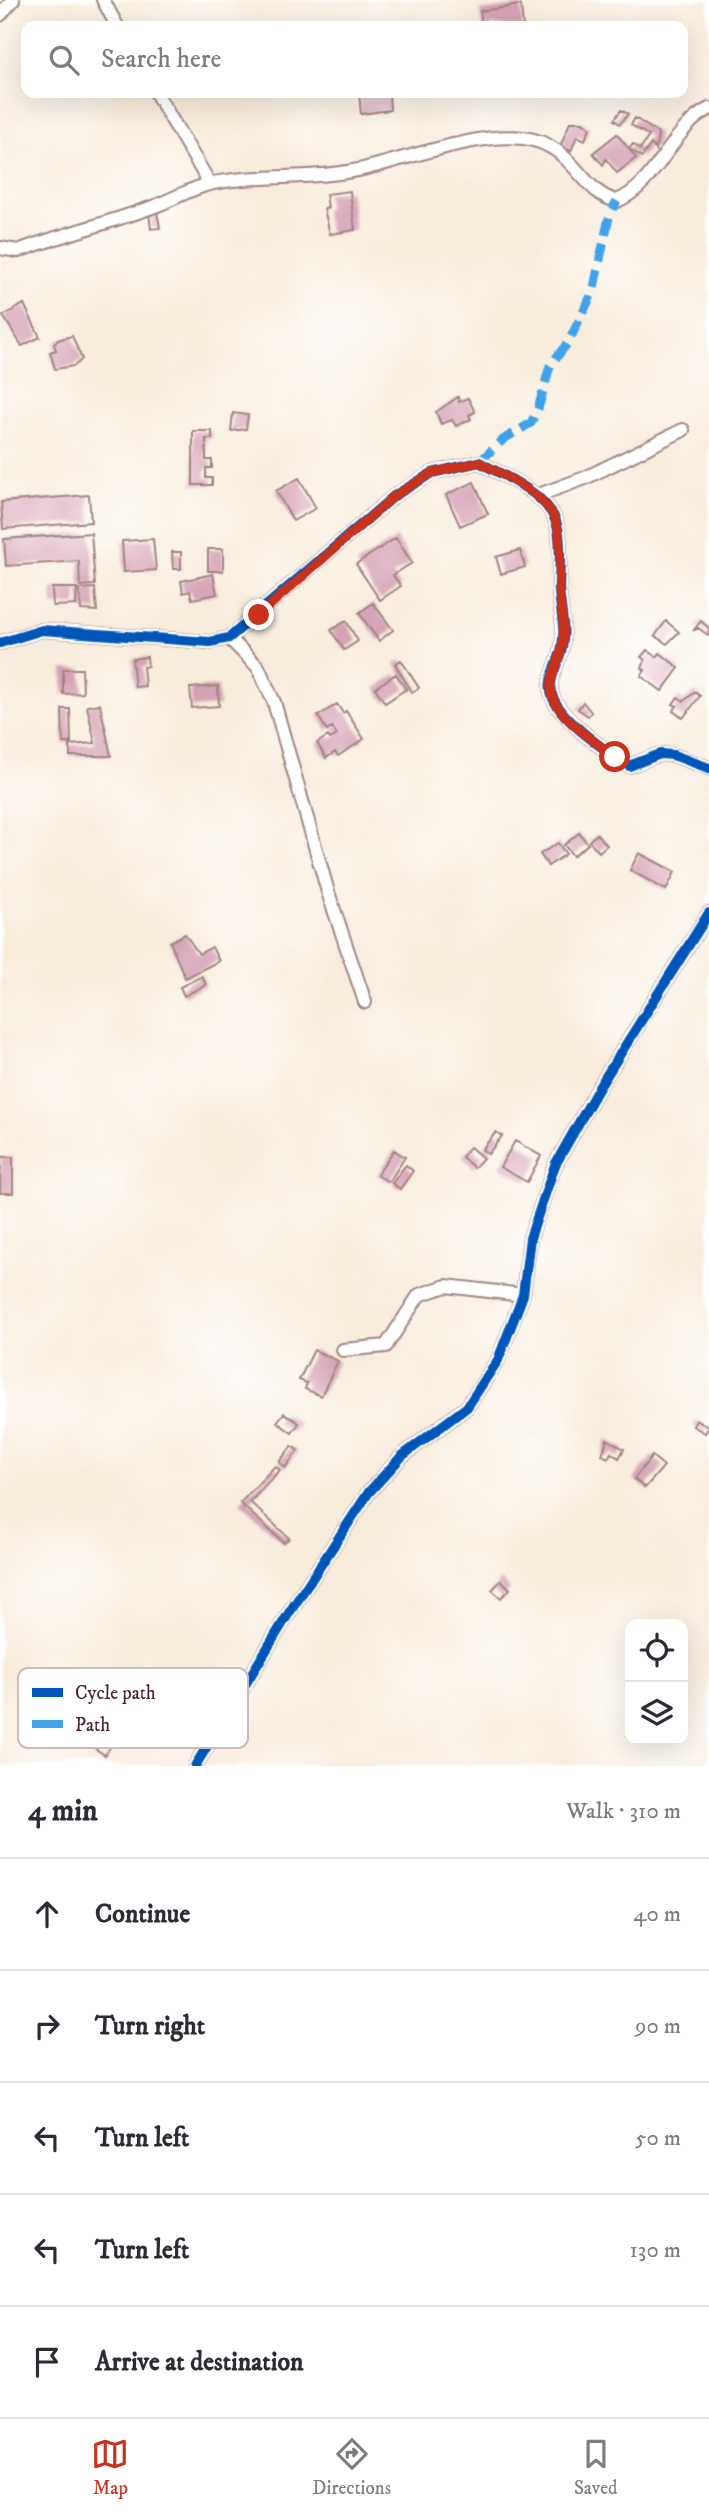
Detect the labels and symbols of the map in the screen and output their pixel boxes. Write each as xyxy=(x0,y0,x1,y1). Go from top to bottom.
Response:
route end xyxy=(243,599,274,630)
route start xyxy=(599,741,630,772)
legend xyxy=(18,1668,248,1748)
text: Cycle path xyxy=(75,1682,156,1705)
text: Path xyxy=(75,1714,110,1737)

